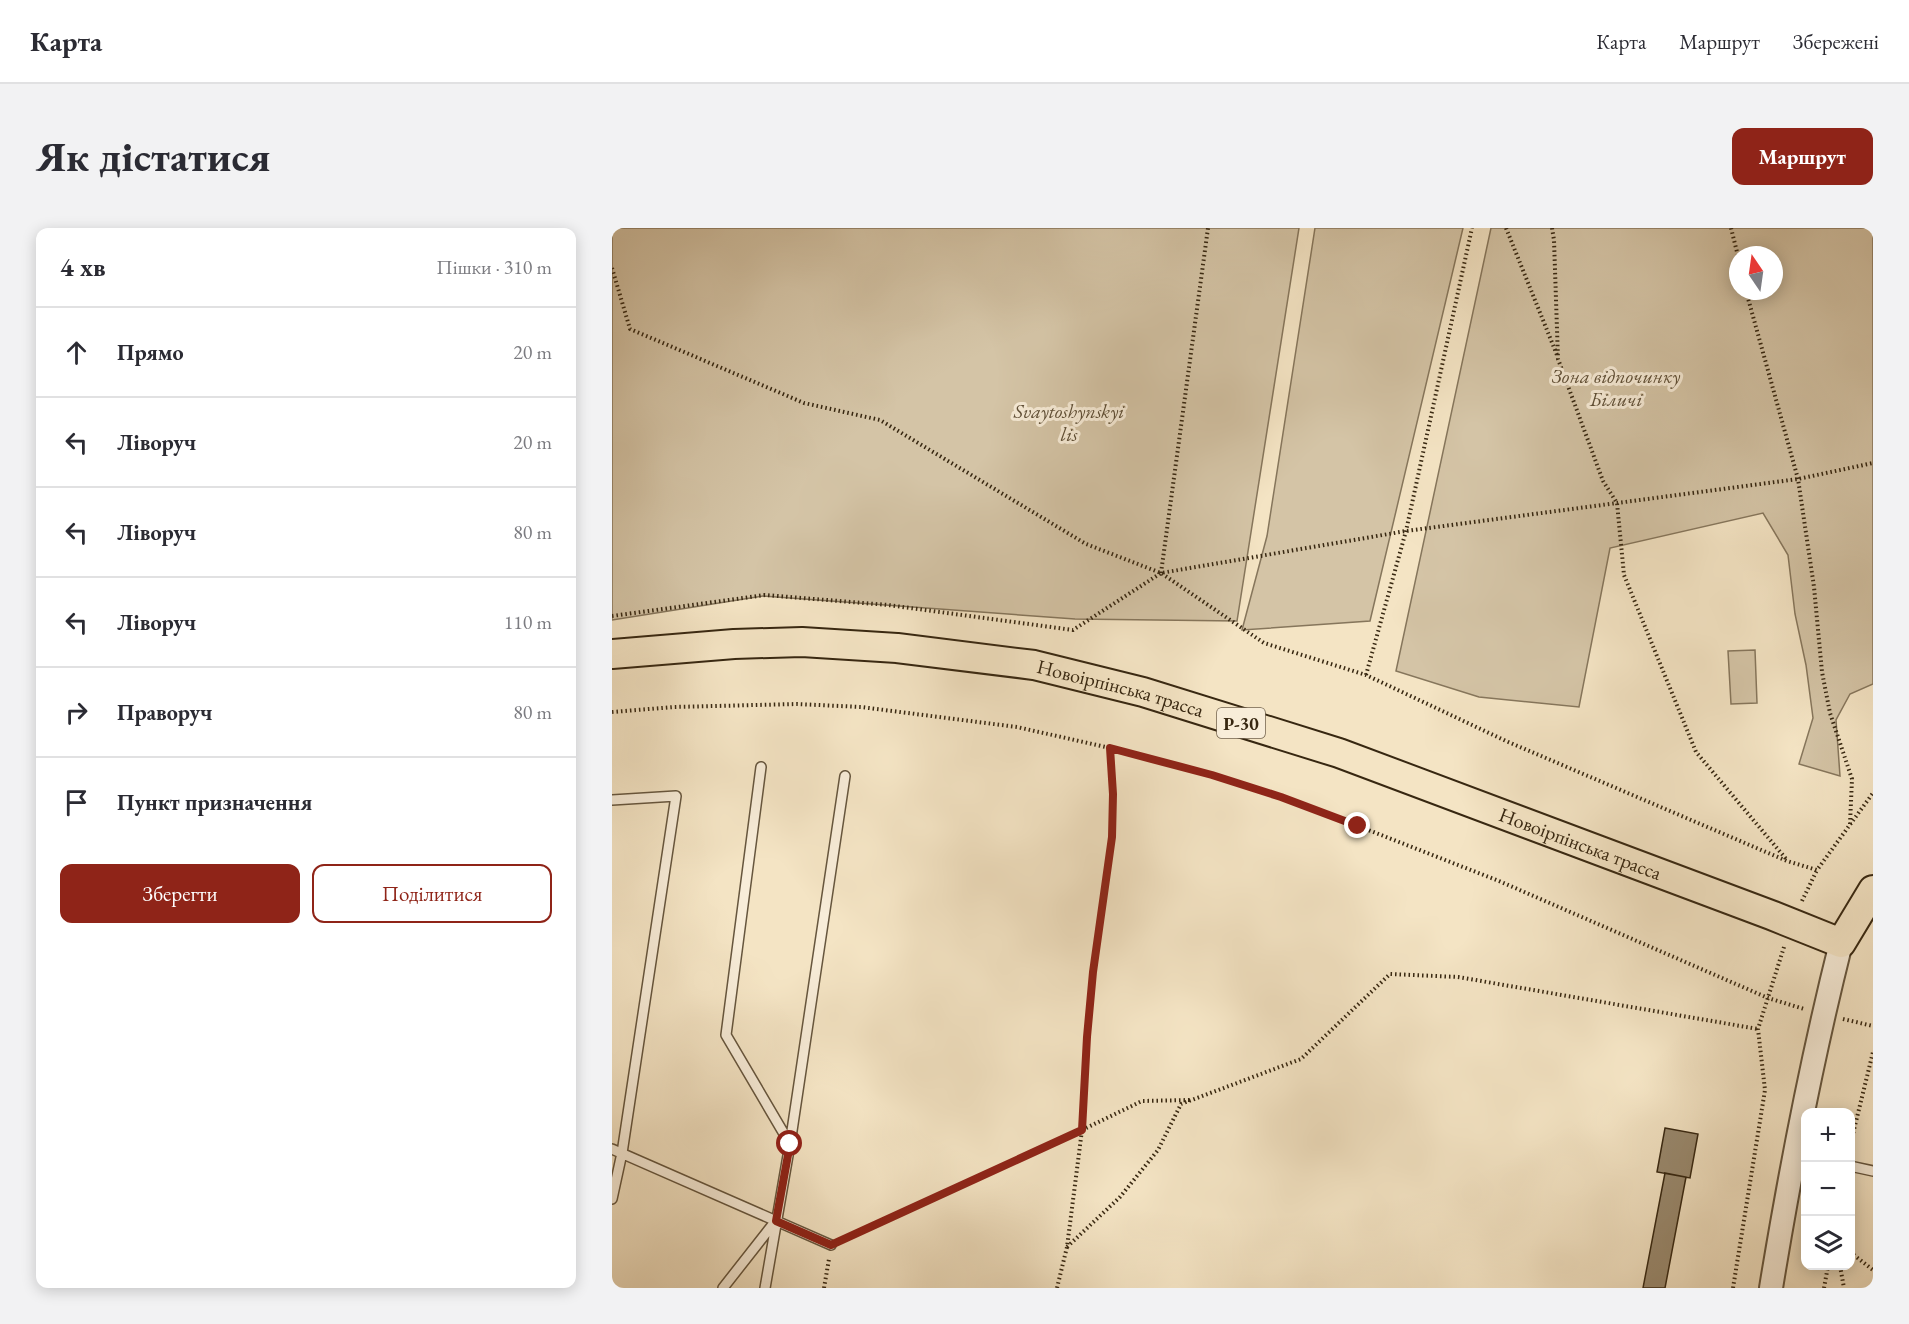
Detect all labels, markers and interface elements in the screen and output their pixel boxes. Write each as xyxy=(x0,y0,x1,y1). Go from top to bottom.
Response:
text: Карта xyxy=(30,23,102,59)
text: Карта xyxy=(1596,28,1646,55)
text: Маршрут xyxy=(1679,28,1760,55)
text: Збережені xyxy=(1793,28,1879,55)
button: Маршрут xyxy=(1732,128,1873,185)
text: Як дістатися xyxy=(36,129,270,184)
north arrow xyxy=(1729,246,1783,300)
text: 4 хв xyxy=(60,250,106,284)
text: Пішки · 310 m xyxy=(436,254,552,280)
icon: ahead xyxy=(60,336,93,369)
text: Прямо xyxy=(117,338,184,367)
text: 20 m xyxy=(513,339,552,365)
park label: Зона відпочинку Біличі xyxy=(1552,363,1680,412)
park label: Svaytoshynskyi lis xyxy=(1013,398,1125,447)
icon: left xyxy=(60,426,93,459)
text: Ліворуч xyxy=(117,428,196,457)
text: 20 m xyxy=(513,429,552,455)
icon: left xyxy=(60,516,93,549)
text: Ліворуч xyxy=(117,518,196,547)
text: 80 m xyxy=(513,519,552,545)
icon: left xyxy=(60,606,93,639)
text: Ліворуч xyxy=(117,608,196,637)
text: 110 m xyxy=(504,609,552,635)
street label: Новоірпінська трасса xyxy=(1034,653,1207,723)
icon: right xyxy=(60,696,93,729)
text: Праворуч xyxy=(117,698,213,727)
text: 80 m xyxy=(513,699,552,725)
road number: Р-30 xyxy=(1217,708,1265,738)
icon: arrive xyxy=(60,786,93,819)
text: Пункт призначення xyxy=(117,788,312,817)
street label: Новоірпінська трасса xyxy=(1495,801,1665,886)
route end xyxy=(1344,812,1370,838)
button: Зберегти xyxy=(60,864,300,923)
button: Поділитися xyxy=(312,864,552,923)
map controls xyxy=(1801,1108,1855,1270)
button: + xyxy=(1801,1108,1855,1162)
route start xyxy=(776,1130,802,1156)
button: − xyxy=(1801,1162,1855,1216)
button: layers xyxy=(1801,1216,1855,1270)

